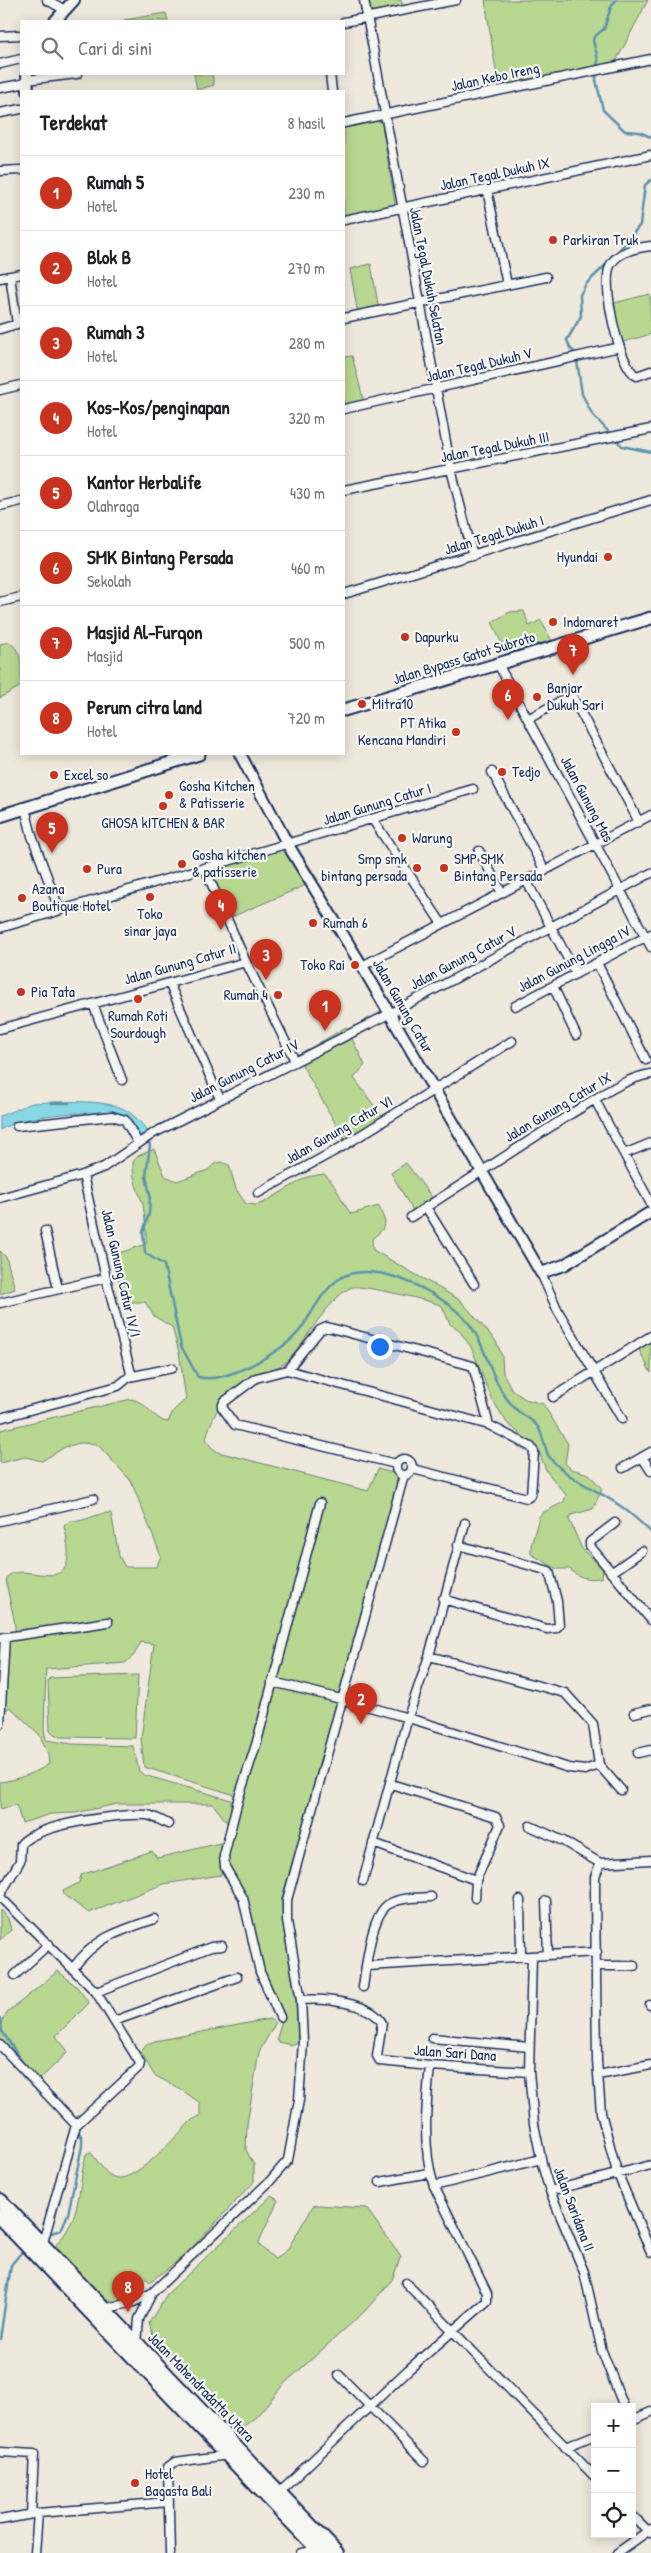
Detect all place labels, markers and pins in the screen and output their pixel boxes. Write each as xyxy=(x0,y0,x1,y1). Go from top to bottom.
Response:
place label: Parkiran Truk xyxy=(563,229,638,250)
marker: Parkiran Truk xyxy=(547,234,559,246)
place label: Hyundai xyxy=(557,546,598,567)
marker: Hyundai xyxy=(602,551,614,563)
place label: Indomaret xyxy=(563,611,619,632)
marker: Indomaret xyxy=(547,616,559,628)
place label: Dapurku xyxy=(415,626,458,647)
marker: Dapurku xyxy=(399,631,411,643)
pin: 7 xyxy=(557,634,589,675)
place label: Banjar Dukuh Sari xyxy=(547,677,604,715)
pin: 6 xyxy=(492,679,524,720)
marker: Banjar Dukuh Sari xyxy=(531,691,543,703)
place label: Mitra10 xyxy=(372,693,414,714)
marker: Mitra10 xyxy=(356,698,368,710)
place label: PT Atika Kencana Mandiri xyxy=(358,712,446,750)
marker: PT Atika Kencana Mandiri xyxy=(450,726,462,738)
place label: Tedjo xyxy=(512,761,540,782)
place label: Excel so xyxy=(64,764,108,785)
marker: Tedjo xyxy=(496,766,508,778)
marker: Excel so xyxy=(48,769,60,781)
place label: Gosha Kitchen & Patisserie xyxy=(179,775,255,813)
marker: Gosha Kitchen & Patisserie xyxy=(163,789,175,801)
marker: GHOSA kITCHEN & BAR xyxy=(157,800,169,812)
pin: 5 xyxy=(36,812,68,853)
place label: GHOSA kITCHEN & BAR xyxy=(101,812,225,833)
place label: Warung xyxy=(412,827,453,848)
marker: Warung xyxy=(396,832,408,844)
place label: Gosha kitchen & patisserie xyxy=(192,844,266,882)
place label: Smp smk bintang persada xyxy=(321,848,407,886)
place label: SMP SMK Bintang Persada xyxy=(454,848,542,886)
place label: Pura xyxy=(97,858,122,879)
marker: Gosha kitchen & patisserie xyxy=(176,858,188,870)
marker: Smp smk bintang persada xyxy=(411,862,423,874)
marker: SMP SMK Bintang Persada xyxy=(438,862,450,874)
marker: Pura xyxy=(81,863,93,875)
place label: Azana Boutique Hotel xyxy=(32,878,111,916)
pin: 4 xyxy=(205,889,237,930)
marker: Toko sinar jaya xyxy=(144,891,156,903)
marker: Azana Boutique Hotel xyxy=(16,892,28,904)
place label: Toko sinar jaya xyxy=(124,903,176,941)
place label: Rumah 6 xyxy=(323,912,368,933)
marker: Rumah 6 xyxy=(307,917,319,929)
pin: 3 xyxy=(250,939,282,980)
place label: Toko Rai xyxy=(300,954,345,975)
marker: Toko Rai xyxy=(349,959,361,971)
place label: Pia Tata xyxy=(31,981,75,1002)
place label: Rumah 4 xyxy=(224,984,268,1005)
marker: Pia Tata xyxy=(15,986,27,998)
marker: Rumah 4 xyxy=(272,989,284,1001)
pin: 1 xyxy=(309,990,341,1031)
marker: Rumah Roti Sourdough xyxy=(132,993,144,1005)
place label: Rumah Roti Sourdough xyxy=(108,1005,168,1043)
pin: 2 xyxy=(345,1683,377,1724)
pin: 8 xyxy=(112,2271,144,2312)
place label: Hotel Bagasta Bali xyxy=(145,2463,212,2501)
marker: Hotel Bagasta Bali xyxy=(129,2477,141,2489)

